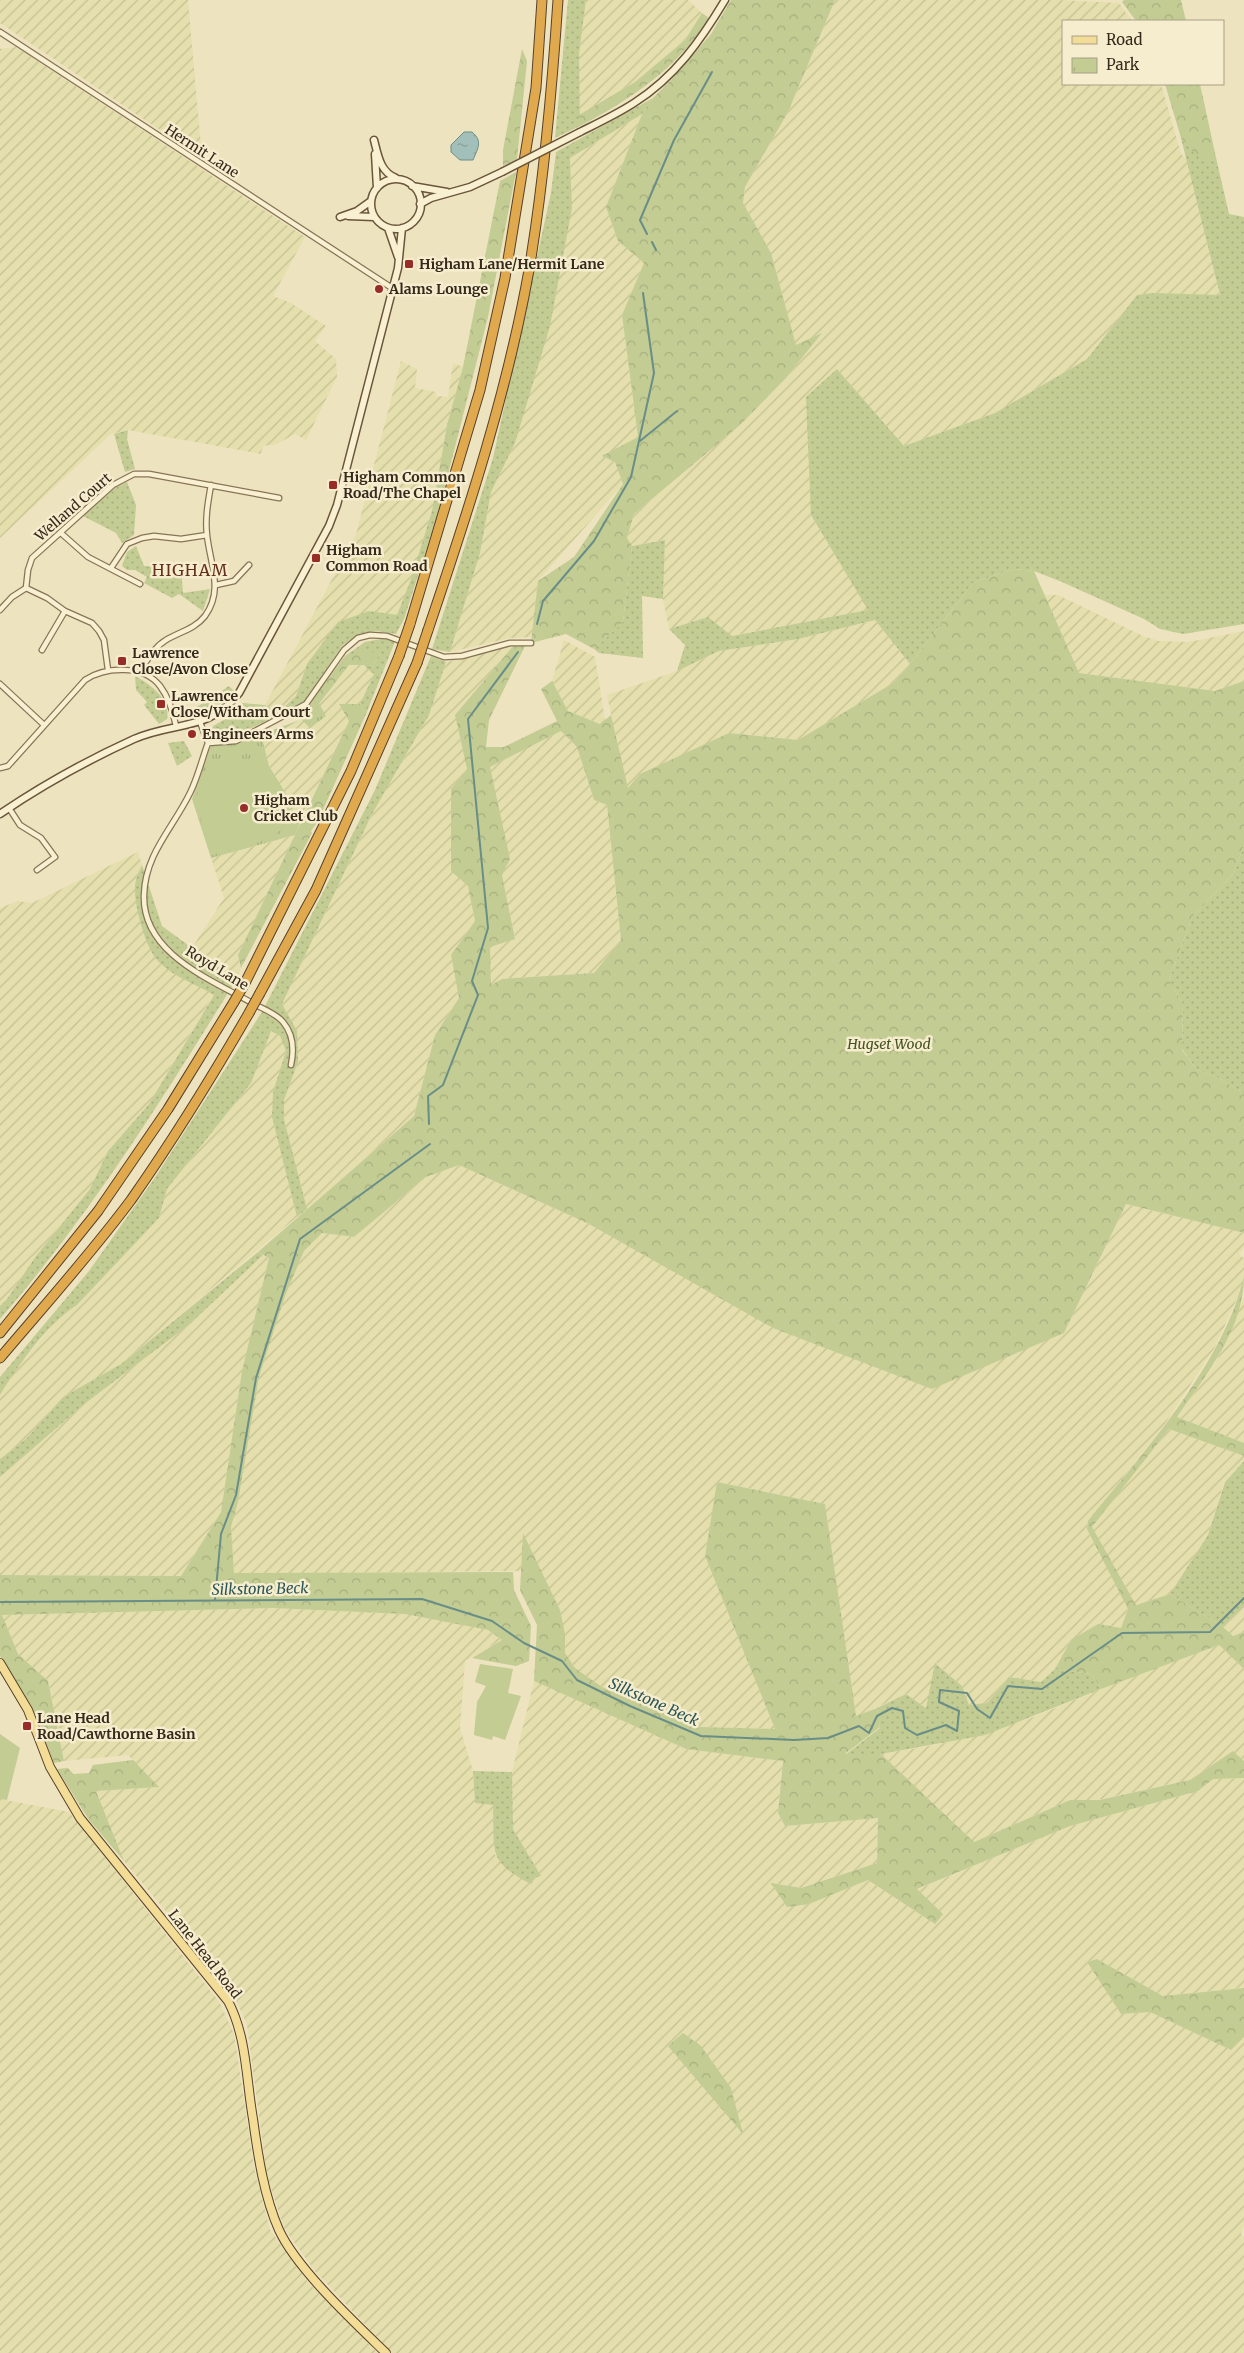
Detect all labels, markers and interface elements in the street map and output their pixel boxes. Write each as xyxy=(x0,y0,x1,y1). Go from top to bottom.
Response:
legend xyxy=(1062,20,1224,85)
text: Road xyxy=(1106,30,1142,49)
text: Park xyxy=(1106,55,1140,74)
street label: Hermit Lane xyxy=(162,120,242,182)
place label: Higham Lane/Hermit Lane xyxy=(419,255,605,273)
marker: Higham Lane/Hermit Lane xyxy=(403,258,415,270)
place label: Alams Lounge xyxy=(388,280,488,298)
marker: Alams Lounge xyxy=(373,283,385,295)
place label: Higham Common Road/The Chapel xyxy=(343,468,466,502)
street label: Welland Court xyxy=(30,469,115,546)
marker: Higham Common Road/The Chapel xyxy=(327,479,339,491)
place label: Higham Common Road xyxy=(326,541,428,575)
marker: Higham Common Road xyxy=(310,552,322,564)
district label: HIGHAM xyxy=(152,560,228,580)
place label: Lawrence Close/Avon Close xyxy=(132,644,249,678)
marker: Lawrence Close/Avon Close xyxy=(116,655,128,667)
place label: Lawrence Close/Witham Court xyxy=(171,687,311,721)
marker: Lawrence Close/Witham Court xyxy=(155,698,167,710)
place label: Engineers Arms xyxy=(202,725,314,743)
marker: Engineers Arms xyxy=(186,728,198,740)
place label: Higham Cricket Club xyxy=(254,791,338,825)
marker: Higham Cricket Club xyxy=(238,802,250,814)
street label: Royd Lane xyxy=(182,942,252,994)
park label: Hugset Wood xyxy=(846,1035,931,1053)
water label: Silkstone Beck xyxy=(212,1578,309,1599)
water label: Silkstone Beck xyxy=(606,1673,703,1730)
place label: Lane Head Road/Cawthorne Basin xyxy=(37,1709,196,1743)
marker: Lane Head Road/Cawthorne Basin xyxy=(21,1720,33,1732)
street label: Lane Head Road xyxy=(165,1906,246,2003)

